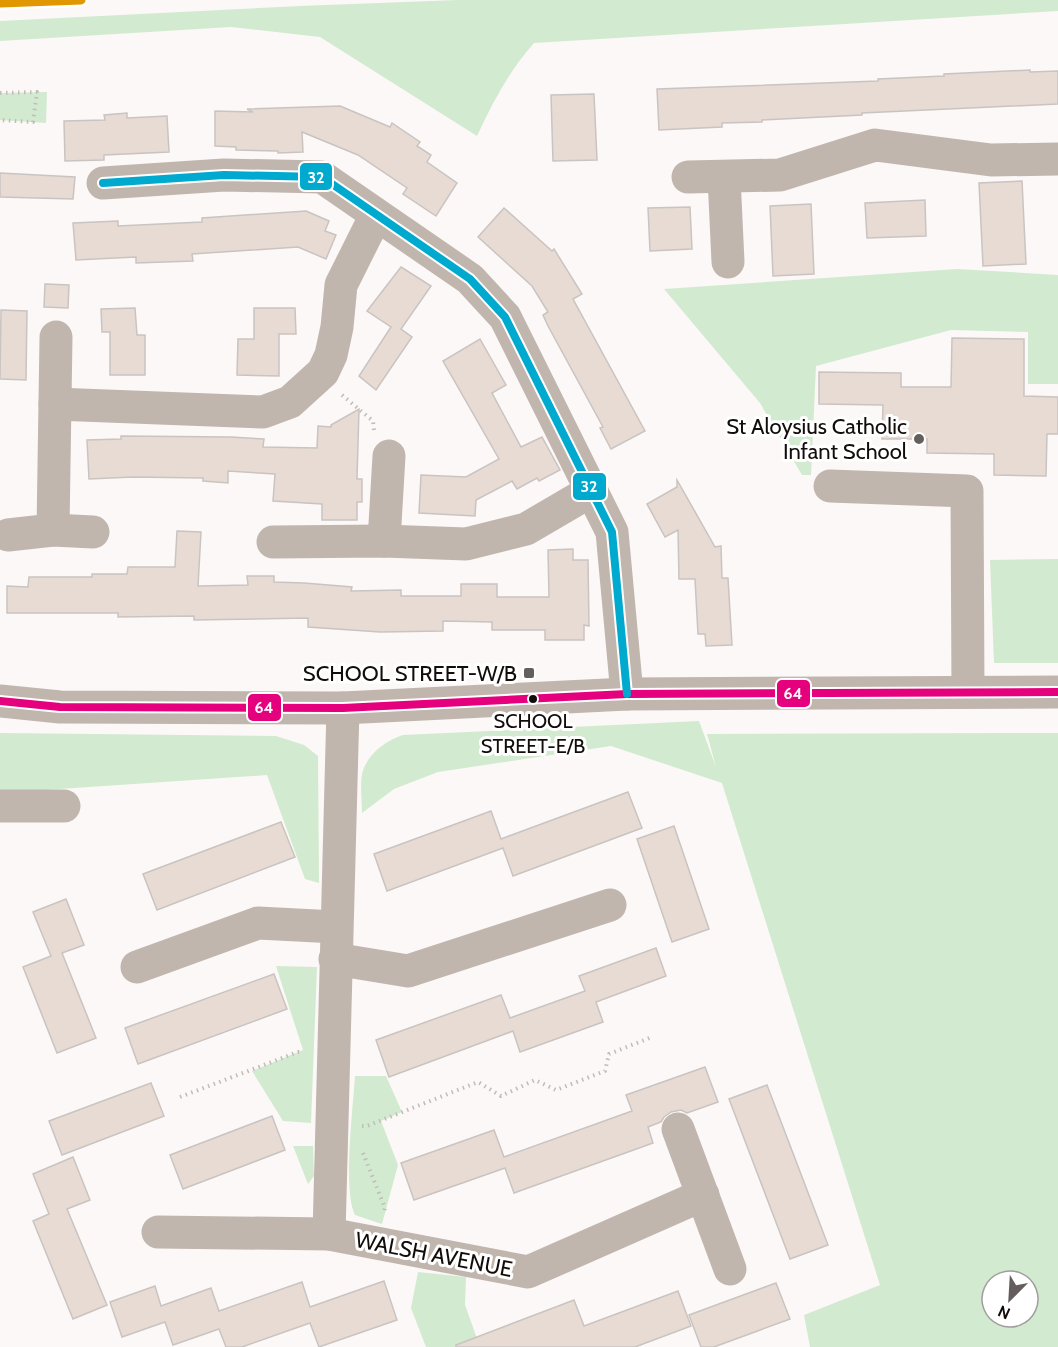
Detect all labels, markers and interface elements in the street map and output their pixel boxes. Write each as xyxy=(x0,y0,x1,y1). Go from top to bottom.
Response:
line badge: 32 xyxy=(299,162,333,191)
text: 32 xyxy=(307,168,325,187)
place label: St Aloysius Catholic Infant School xyxy=(726,413,908,465)
marker: St Aloysius Catholic Infant School xyxy=(912,432,926,446)
line badge: 32 xyxy=(572,472,607,501)
text: 32 xyxy=(580,477,598,496)
place label: SCHOOL STREET-W/B xyxy=(303,660,517,687)
marker: SCHOOL STREET-W/B xyxy=(522,666,536,680)
line badge: 64 xyxy=(776,679,811,708)
text: 64 xyxy=(784,684,803,703)
line badge: 64 xyxy=(247,693,282,722)
marker: SCHOOL STREET-E/B xyxy=(527,693,539,705)
text: 64 xyxy=(255,698,274,717)
place label: SCHOOL STREET-E/B xyxy=(481,709,585,758)
street label: WALSH AVENUE xyxy=(353,1226,515,1283)
north arrow xyxy=(980,1269,1040,1329)
text: N xyxy=(995,1301,1013,1323)

